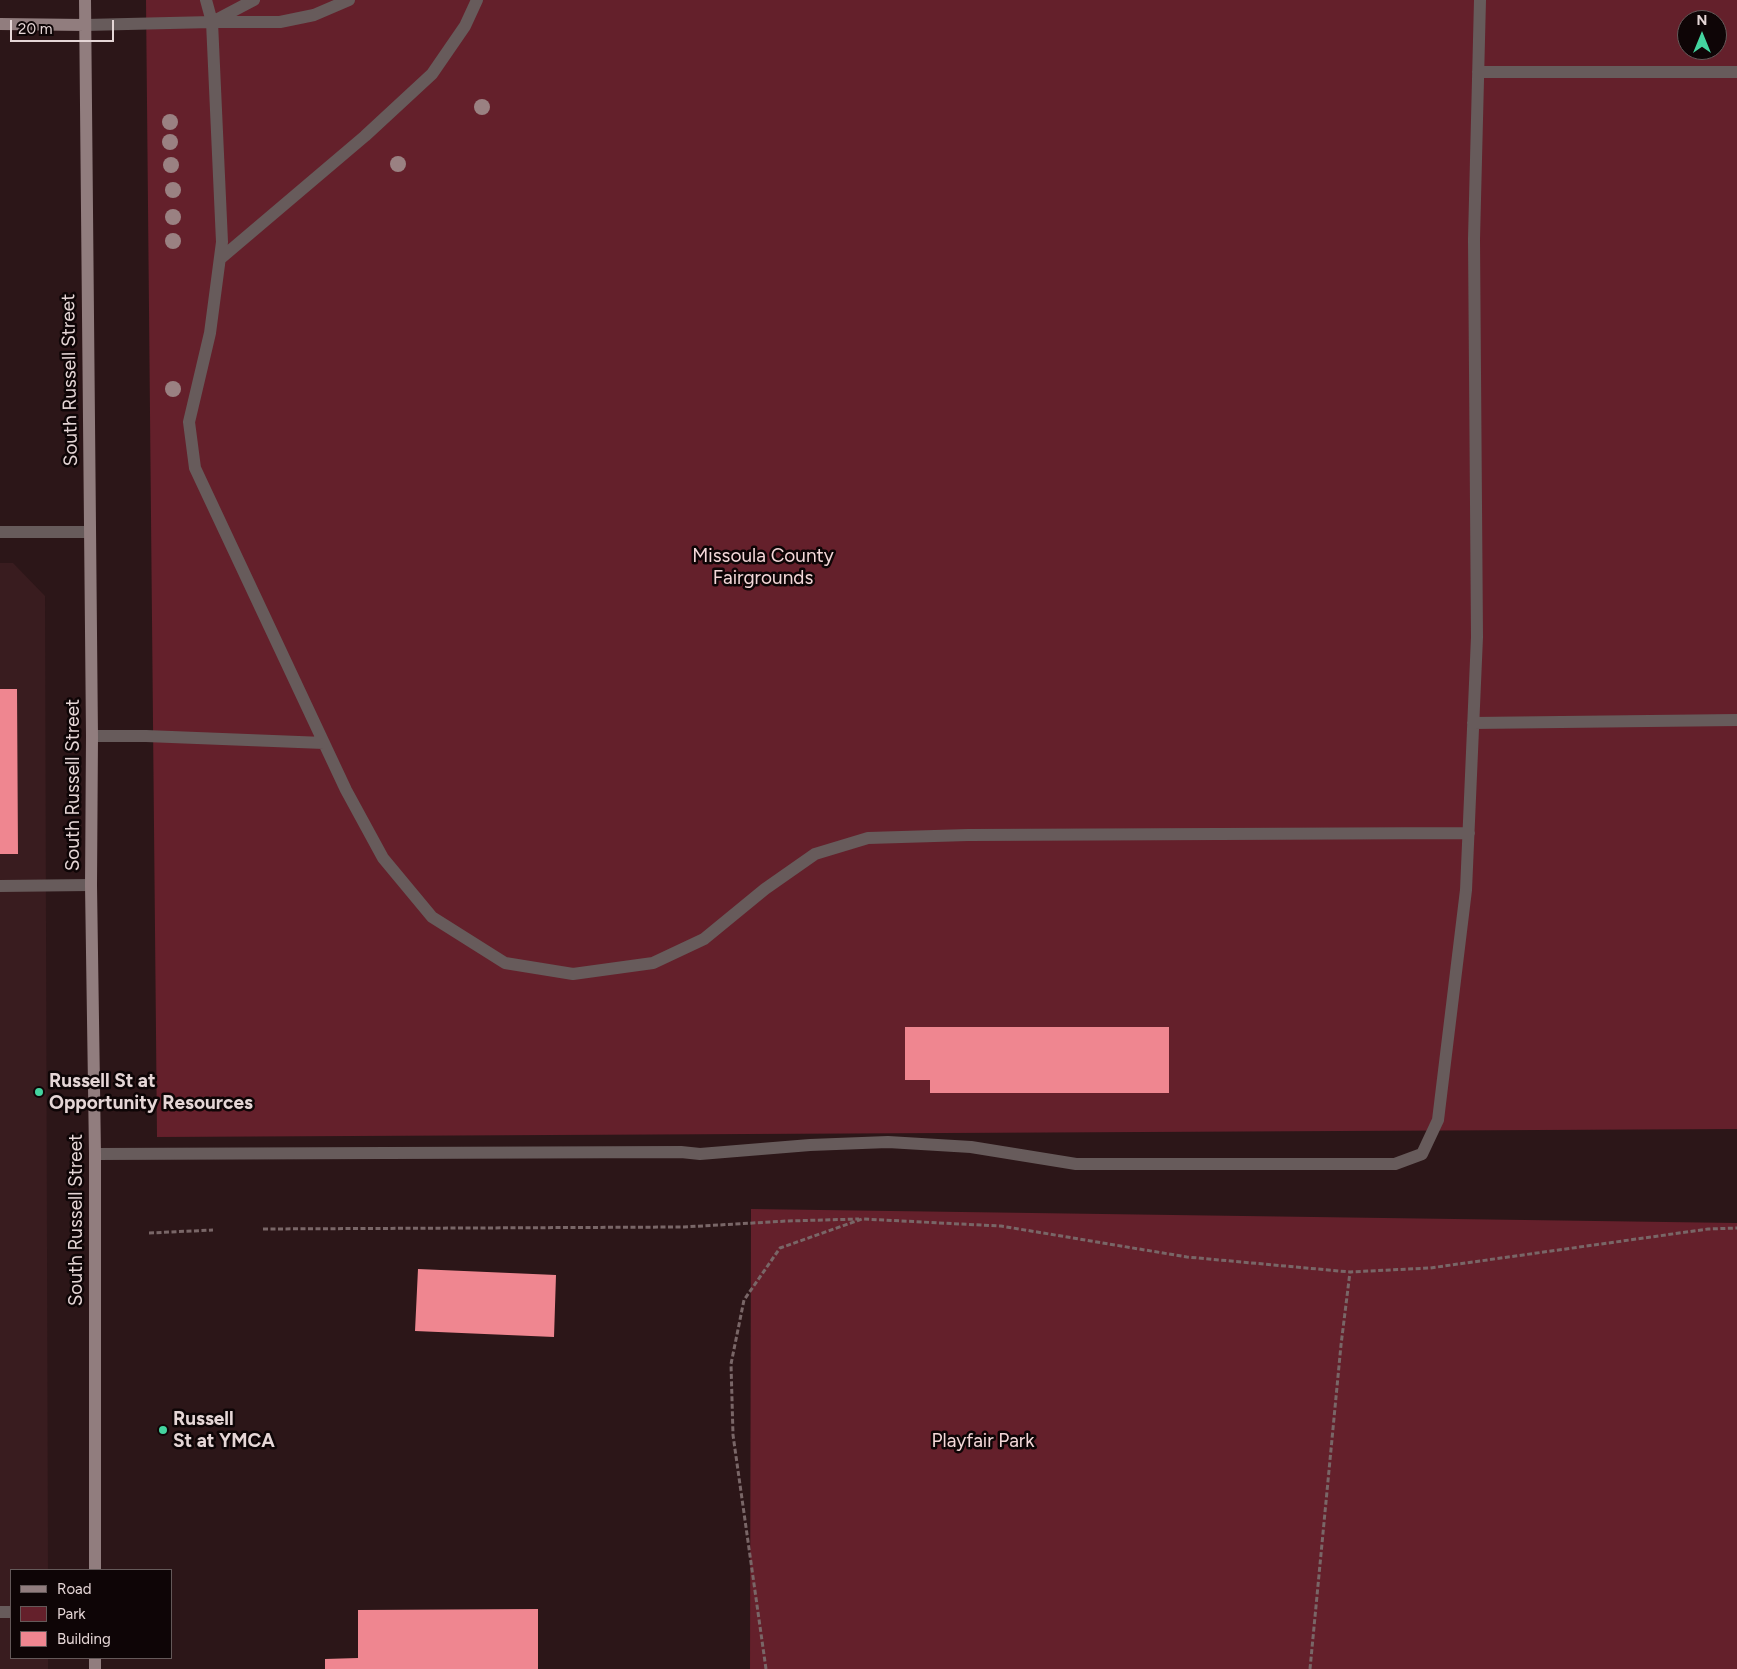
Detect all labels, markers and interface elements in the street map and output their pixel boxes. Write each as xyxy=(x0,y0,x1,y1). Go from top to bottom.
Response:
scale bar xyxy=(12,10,116,42)
north arrow xyxy=(1677,10,1727,60)
text: N xyxy=(1697,12,1707,29)
text: 20 m xyxy=(18,20,52,38)
street label: South Russell Street xyxy=(57,294,83,466)
park label: Missoula County Fairgrounds xyxy=(692,545,834,589)
street label: South Russell Street xyxy=(62,699,84,871)
place label: Russell St at Opportunity Resources xyxy=(49,1070,253,1114)
marker: Russell St at Opportunity Resources xyxy=(33,1086,45,1098)
street label: South Russell Street xyxy=(65,1134,87,1306)
place label: Russell St at YMCA xyxy=(173,1408,275,1452)
marker: Russell St at YMCA xyxy=(157,1424,169,1436)
park label: Playfair Park xyxy=(931,1430,1035,1452)
legend xyxy=(10,1569,172,1659)
text: Road xyxy=(57,1580,92,1598)
text: Park xyxy=(57,1605,86,1623)
text: Building xyxy=(57,1630,111,1648)

